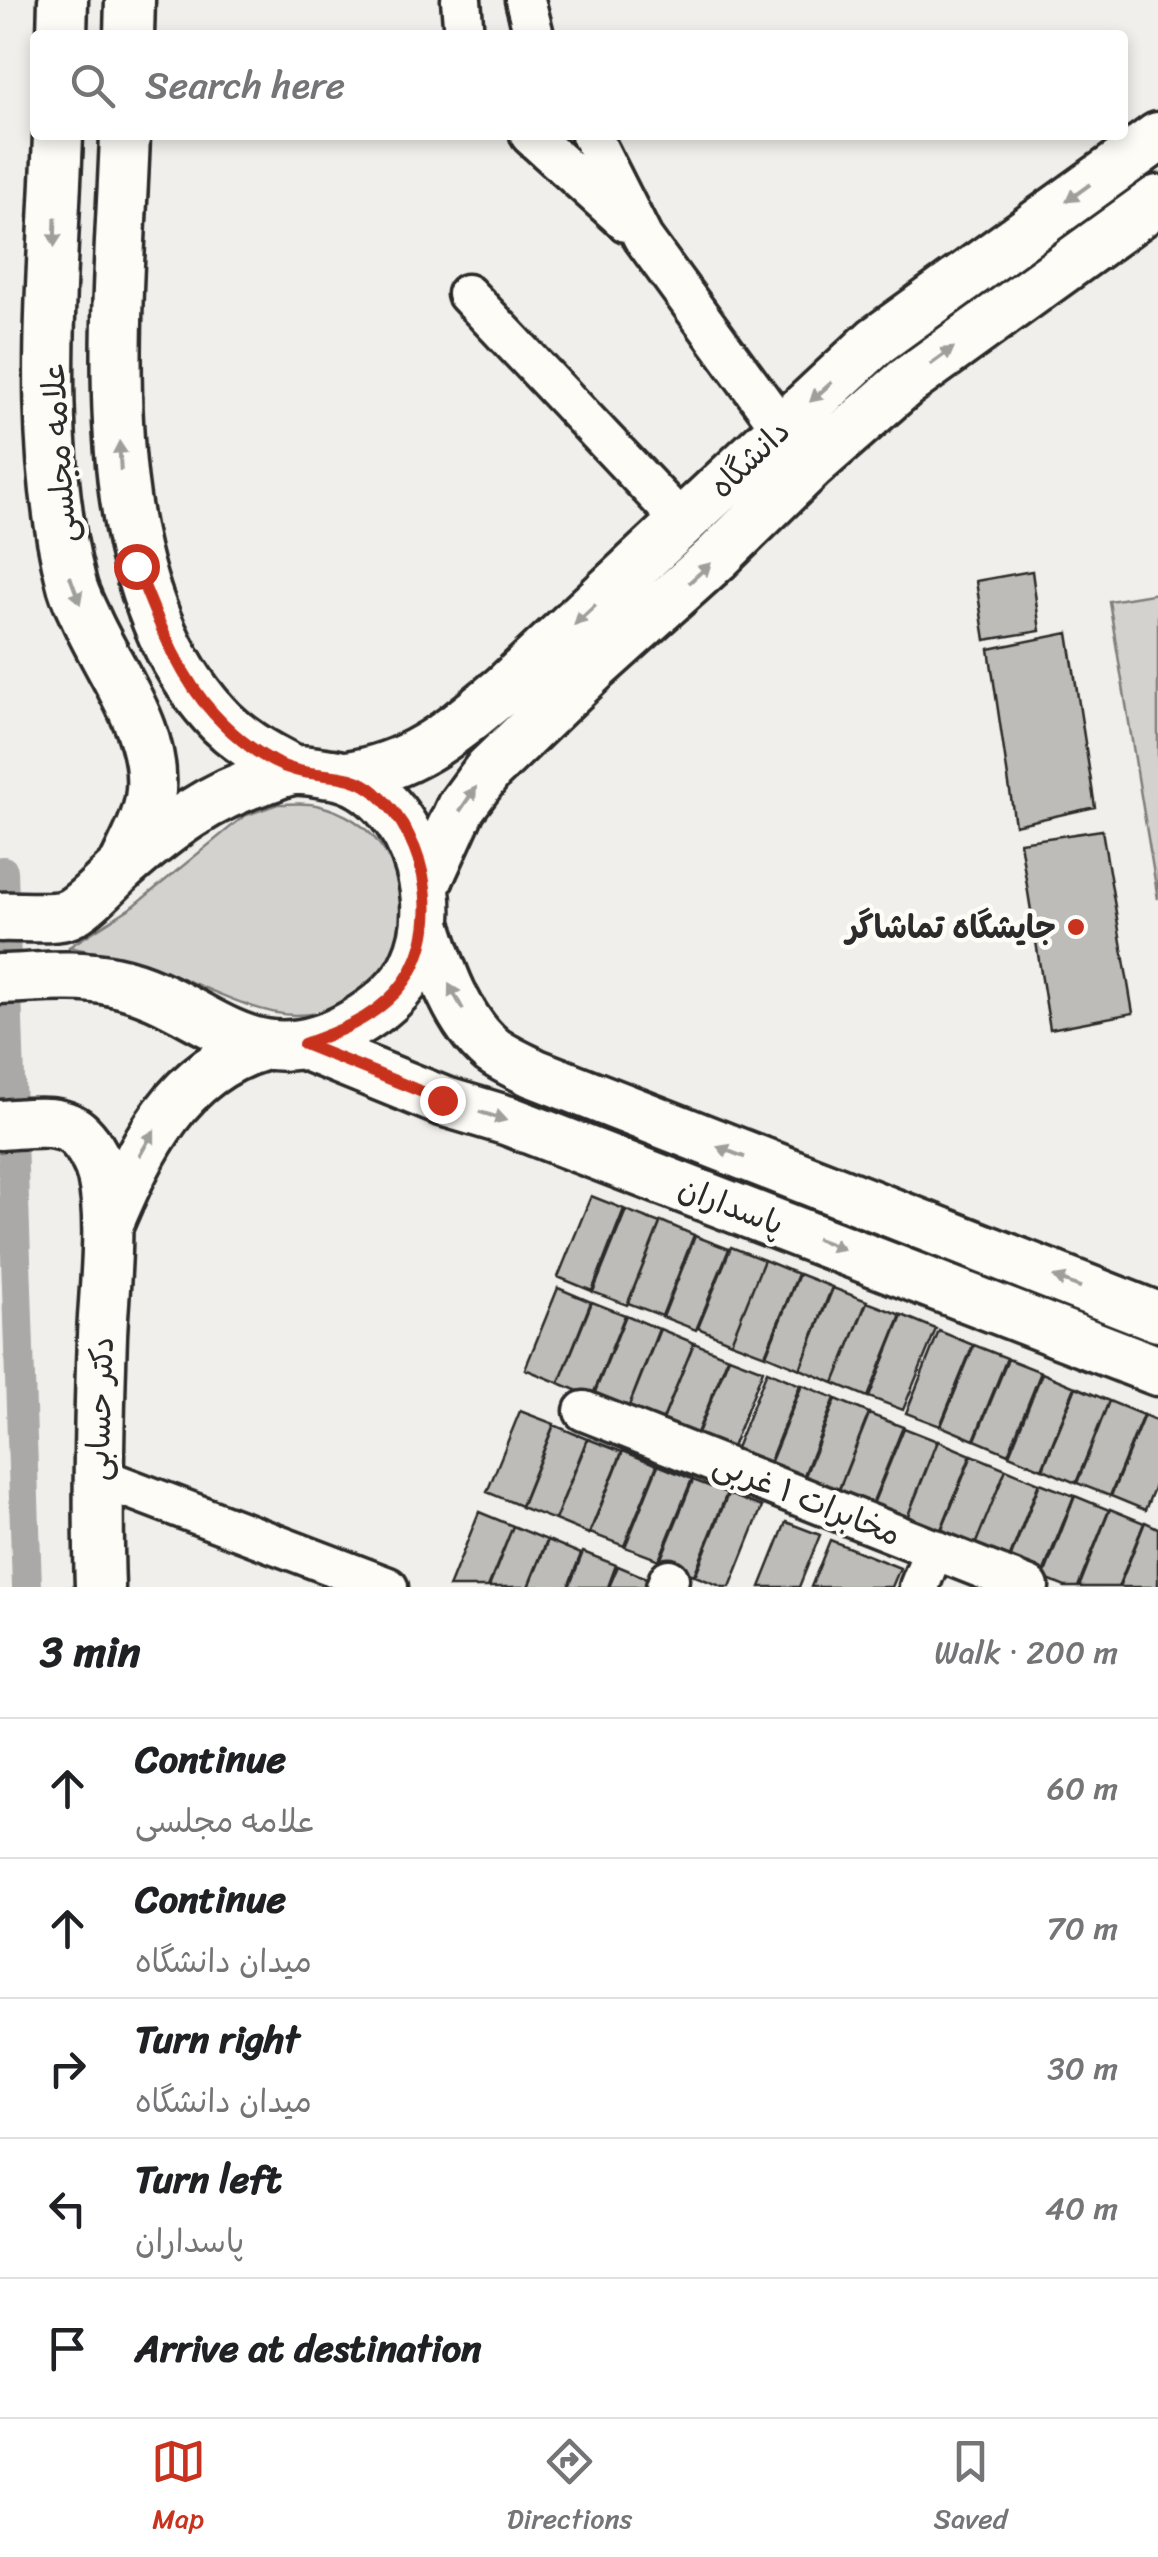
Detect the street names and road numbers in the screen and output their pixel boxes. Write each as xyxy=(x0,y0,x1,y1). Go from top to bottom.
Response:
street label: علامه مجلسی xyxy=(24,360,94,544)
street label: دانشگاه xyxy=(696,405,804,513)
street label: پاسداران xyxy=(670,1160,792,1252)
street label: دکتر حسابی xyxy=(69,1336,131,1482)
street label: مخابرات ۱ غربی xyxy=(704,1435,910,1563)

